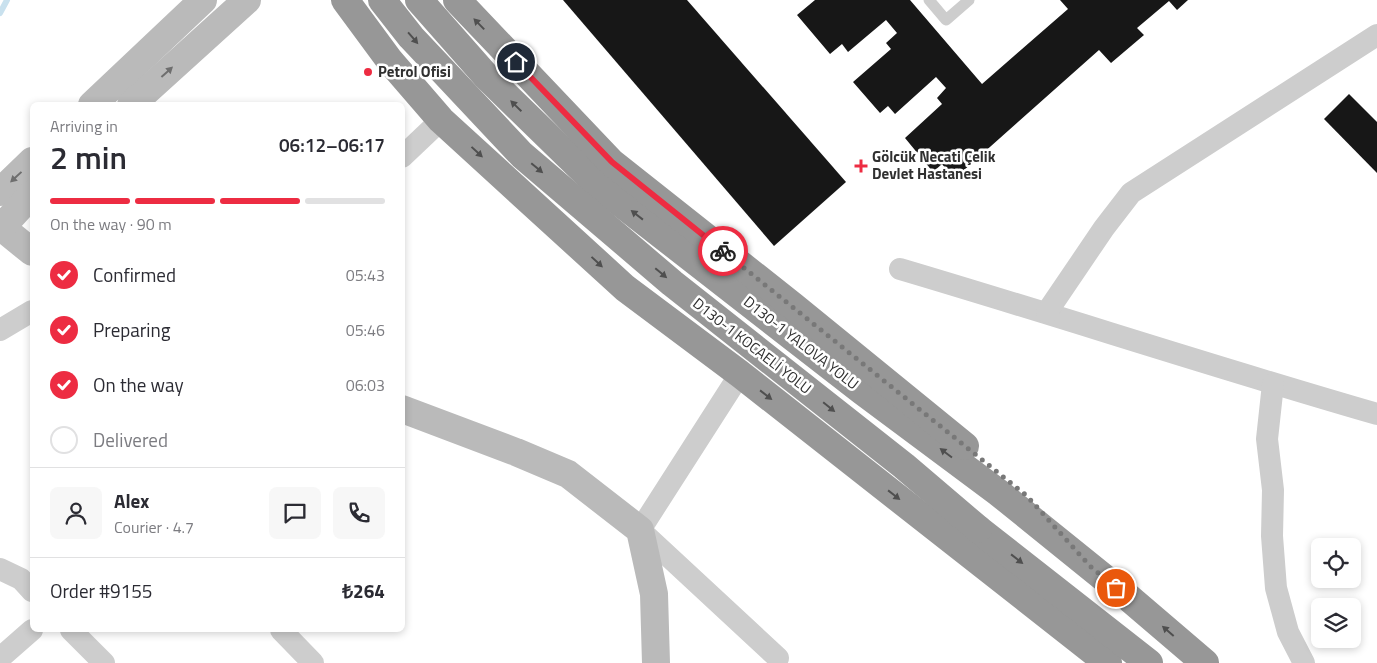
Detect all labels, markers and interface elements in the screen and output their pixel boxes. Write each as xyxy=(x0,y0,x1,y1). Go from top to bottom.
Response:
one-way arrow xyxy=(474,18,486,30)
one-way arrow xyxy=(407,31,418,44)
pin xyxy=(495,41,537,83)
icon: home xyxy=(502,48,530,76)
place label: Petrol Ofisi xyxy=(378,60,451,83)
one-way arrow xyxy=(160,66,172,78)
marker: Petrol Ofisi xyxy=(362,66,374,78)
one-way arrow xyxy=(511,100,523,112)
text: Arriving in xyxy=(50,114,118,138)
text: 06:12–06:17 xyxy=(279,130,385,159)
text: 2 min xyxy=(50,133,127,181)
place label: Gölcük Necati Çelik Devlet Hastanesi xyxy=(872,145,996,185)
one-way arrow xyxy=(471,147,484,158)
marker: Gölcük Necati Çelik Devlet Hastanesi xyxy=(854,159,868,173)
one-way arrow xyxy=(530,162,543,173)
one-way arrow xyxy=(11,171,23,183)
one-way arrow xyxy=(630,210,643,221)
text: On the way · 90 m xyxy=(50,212,172,236)
courier xyxy=(698,226,748,276)
icon: bike xyxy=(709,237,737,265)
one-way arrow xyxy=(591,256,603,268)
text: Confirmed xyxy=(93,260,176,289)
icon: check xyxy=(50,261,78,289)
text: 05:43 xyxy=(346,263,385,287)
one-way arrow xyxy=(654,267,666,279)
street label: D130-1 YALOVA YOLU xyxy=(739,290,864,395)
street label: D130-1 KOCAELİ YOLU xyxy=(688,292,817,399)
text: Preparing xyxy=(93,315,170,344)
icon: check xyxy=(50,316,78,344)
text: 05:46 xyxy=(346,318,385,342)
text: On the way xyxy=(93,370,184,399)
icon: check xyxy=(50,371,78,399)
text: 06:03 xyxy=(346,373,385,397)
one-way arrow xyxy=(759,390,773,400)
one-way arrow xyxy=(822,401,835,412)
text: Delivered xyxy=(93,425,168,454)
one-way arrow xyxy=(939,448,953,458)
text: Alex xyxy=(114,486,149,515)
button: person xyxy=(50,487,102,539)
button: chat xyxy=(269,487,321,539)
button: phone xyxy=(333,487,385,539)
one-way arrow xyxy=(887,490,900,501)
text: Courier · 4.7 xyxy=(114,515,194,539)
map controls xyxy=(1311,538,1361,648)
button: locate xyxy=(1311,538,1361,588)
one-way arrow xyxy=(1010,554,1023,564)
pin xyxy=(1095,567,1137,609)
icon: bag xyxy=(1102,574,1130,602)
text: Order #9155 xyxy=(50,576,152,605)
text: ₺264 xyxy=(342,576,385,605)
button: layers xyxy=(1311,598,1361,648)
one-way arrow xyxy=(1161,626,1174,637)

